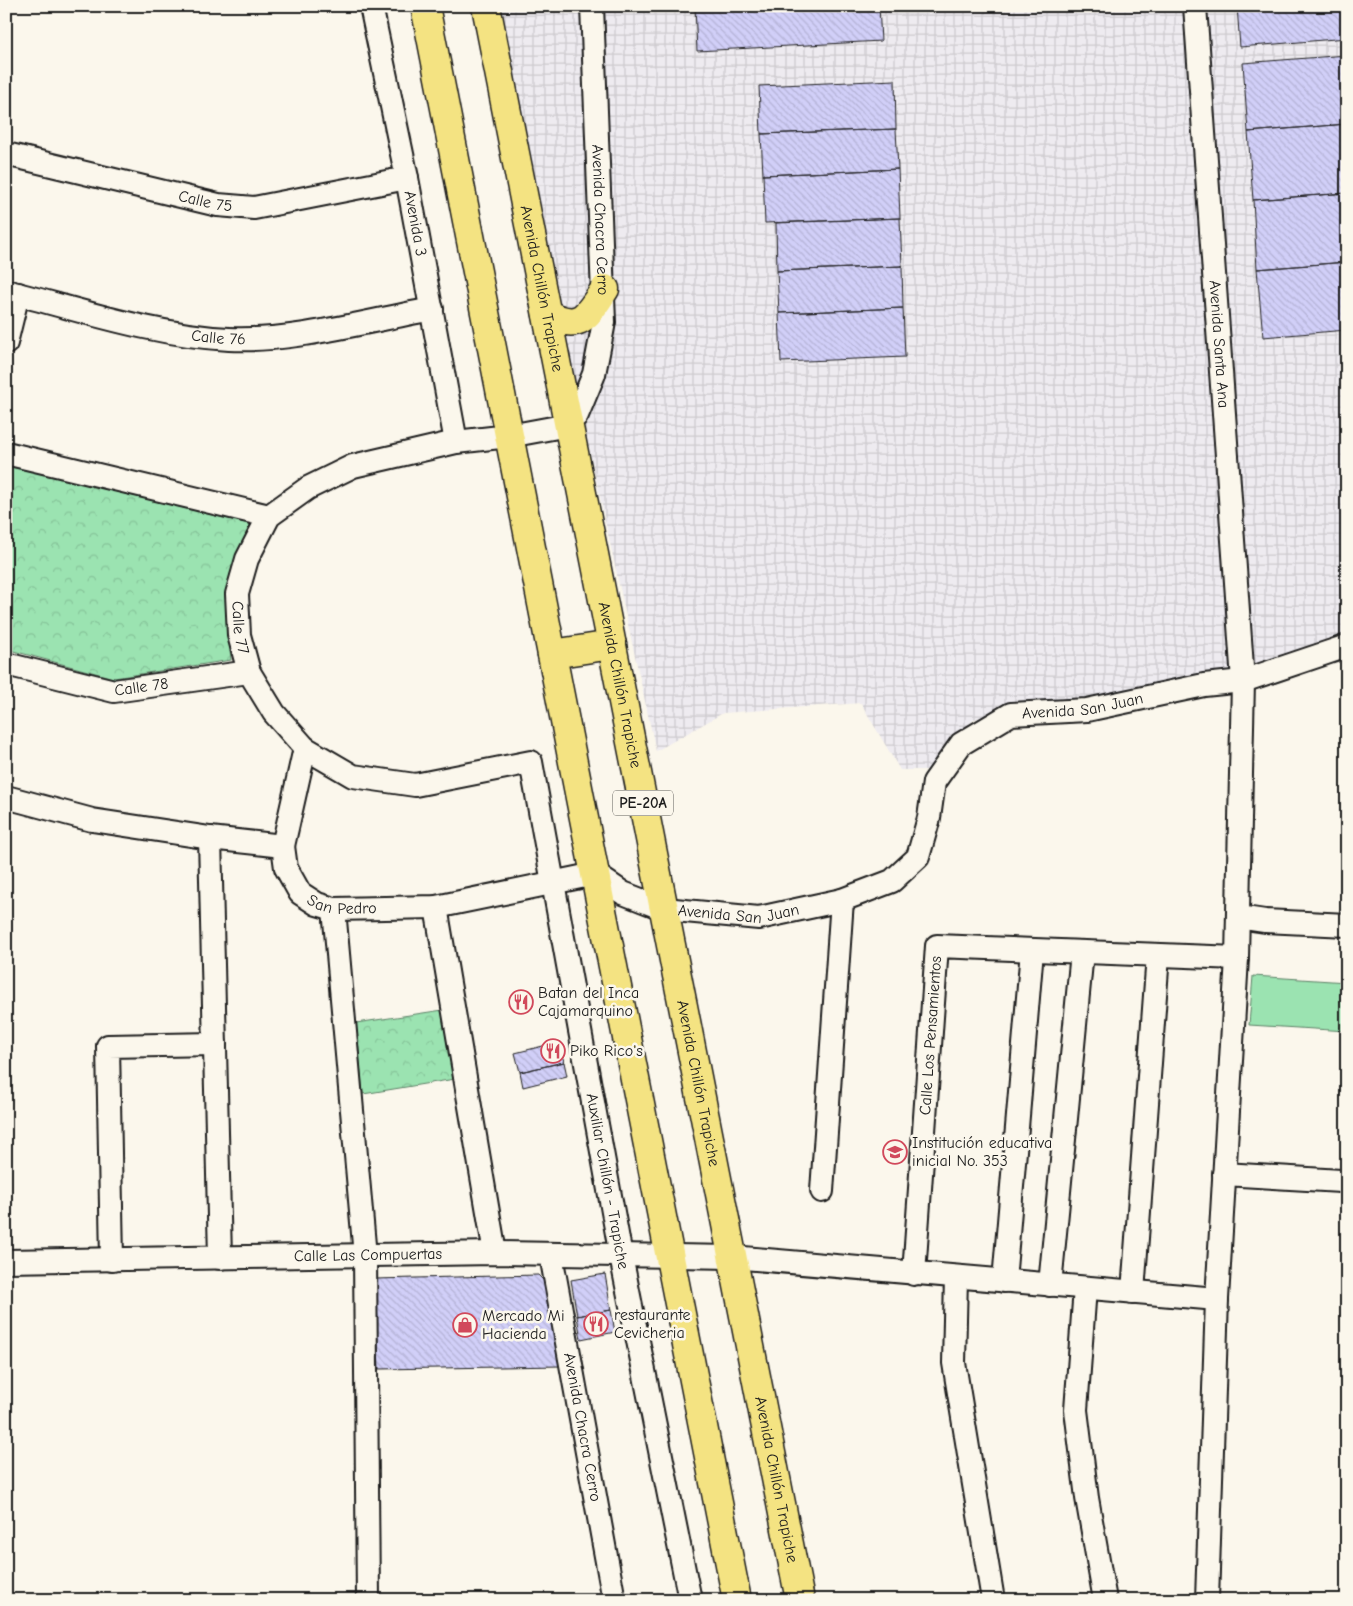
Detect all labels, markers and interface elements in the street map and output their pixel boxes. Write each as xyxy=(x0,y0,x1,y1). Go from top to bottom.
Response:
street label: Avenida Chacra Cerro xyxy=(588,144,612,296)
street label: Calle 75 xyxy=(177,187,233,215)
street label: Avenida 3 xyxy=(401,189,430,258)
street label: Avenida Chillón Trapiche xyxy=(516,204,567,373)
street label: Avenida Santa Ana xyxy=(1206,279,1233,409)
street label: Calle 76 xyxy=(190,326,246,348)
street label: Avenida Chillón Trapiche xyxy=(595,600,645,770)
street label: Calle 77 xyxy=(228,601,253,657)
street label: Calle 78 xyxy=(113,674,170,700)
street label: Avenida San Juan xyxy=(1021,689,1145,722)
road number: PE-20A xyxy=(613,790,673,816)
street label: San Pedro xyxy=(303,891,377,918)
street label: Avenida San Juan xyxy=(677,901,801,927)
street label: Calle Los Pensamientos xyxy=(916,955,945,1116)
place label: Batan del Inca Cajamarquino xyxy=(538,984,639,1020)
restaurant icon: Batan del Inca Cajamarquino xyxy=(508,989,534,1015)
street label: Avenida Chillón Trapiche xyxy=(673,999,723,1168)
restaurant icon: Piko Rico's xyxy=(540,1038,566,1064)
place label: Piko Rico's xyxy=(570,1042,643,1060)
street label: Auxiliar Chillón - Trapiche xyxy=(583,1092,632,1271)
place label: Institución educativa inicial No. 353 xyxy=(912,1134,1052,1170)
school or university icon: Institución educativa inicial No. 353 xyxy=(882,1139,908,1165)
street label: Calle Las Compuertas xyxy=(294,1245,443,1265)
place label: restaurante Cevicheria xyxy=(614,1306,691,1342)
place label: Mercado Mi Hacienda xyxy=(482,1307,565,1343)
restaurant icon: restaurante Cevicheria xyxy=(583,1311,609,1337)
shop icon: Mercado Mi Hacienda xyxy=(452,1312,478,1338)
street label: Avenida Chacra Cerro xyxy=(560,1351,605,1503)
street label: Avenida Chillón Trapiche xyxy=(751,1395,801,1564)

